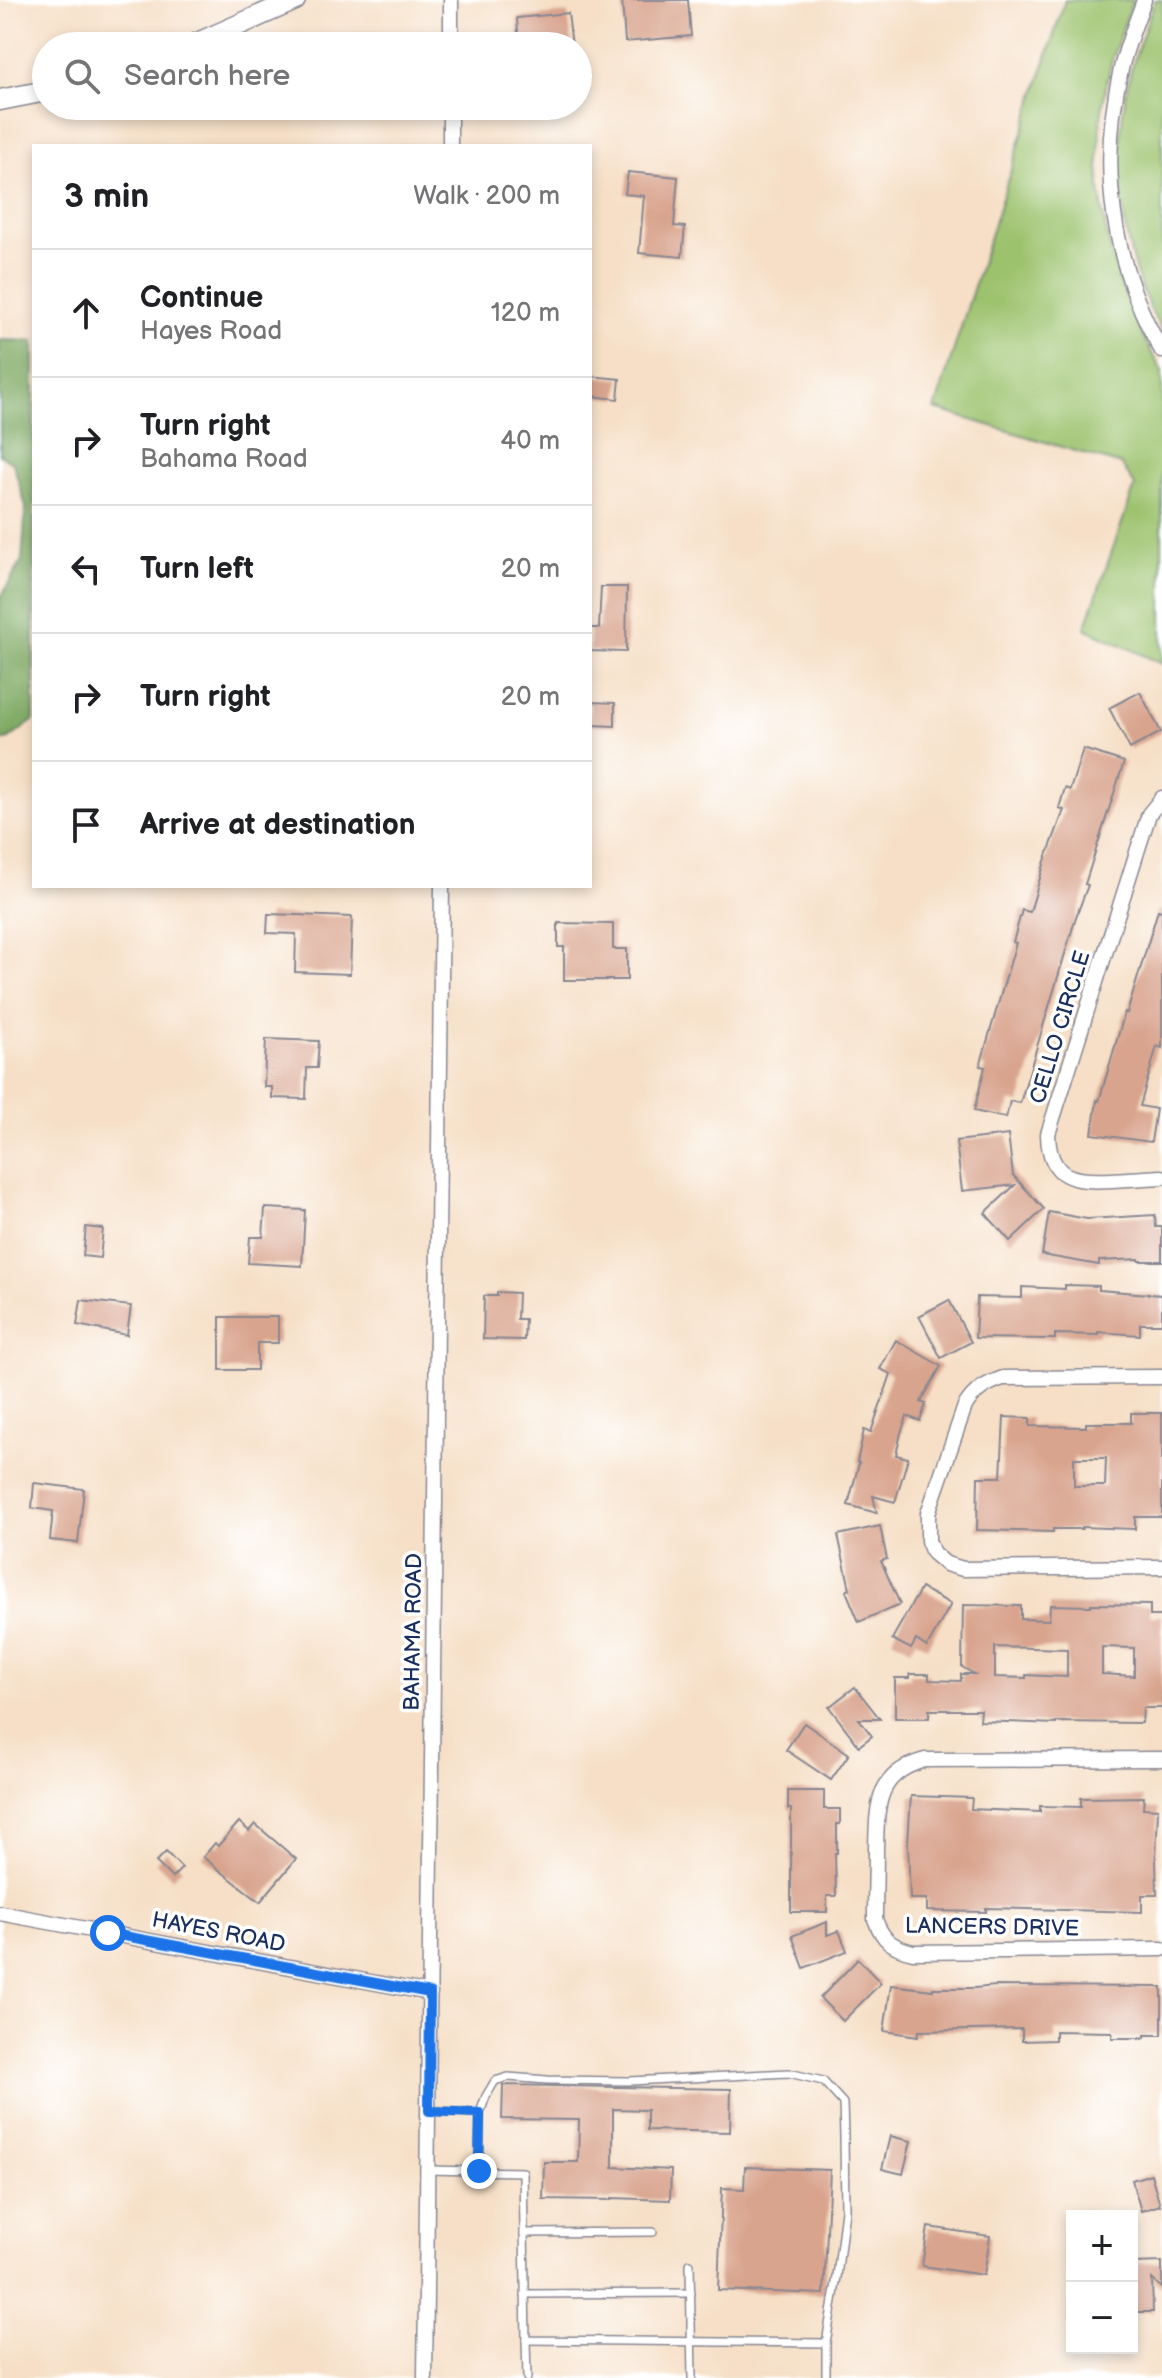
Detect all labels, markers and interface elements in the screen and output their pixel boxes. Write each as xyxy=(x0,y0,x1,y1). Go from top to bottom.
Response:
search box xyxy=(32,32,592,120)
icon: search xyxy=(60,54,104,98)
text: Search here xyxy=(124,58,290,94)
text: 3 min xyxy=(64,176,149,217)
text: Walk · 200 m xyxy=(413,181,560,212)
text: Continue xyxy=(140,280,263,316)
icon: ahead xyxy=(64,291,108,335)
text: 120 m xyxy=(491,298,560,329)
text: Hayes Road xyxy=(140,316,282,347)
text: Turn right xyxy=(140,408,271,444)
icon: right xyxy=(64,419,108,463)
text: 40 m xyxy=(500,426,560,457)
text: Bahama Road xyxy=(140,444,308,475)
icon: left xyxy=(64,547,108,591)
text: Turn left xyxy=(140,551,254,587)
text: 20 m xyxy=(501,554,560,585)
icon: right xyxy=(64,675,108,719)
text: Turn right xyxy=(140,679,271,715)
text: 20 m xyxy=(501,682,560,713)
icon: arrive xyxy=(64,803,108,847)
text: Arrive at destination xyxy=(140,807,416,843)
street label: CELLO CIRCLE xyxy=(1024,948,1097,1107)
street label: BAHAMA ROAD xyxy=(399,1553,428,1711)
street label: HAYES ROAD xyxy=(150,1906,288,1959)
street label: LANCERS DRIVE xyxy=(905,1912,1079,1943)
route start xyxy=(90,1915,126,1951)
route end xyxy=(461,2153,497,2189)
map controls xyxy=(1066,2210,1138,2354)
button: + xyxy=(1066,2210,1138,2282)
button: − xyxy=(1066,2282,1138,2354)

